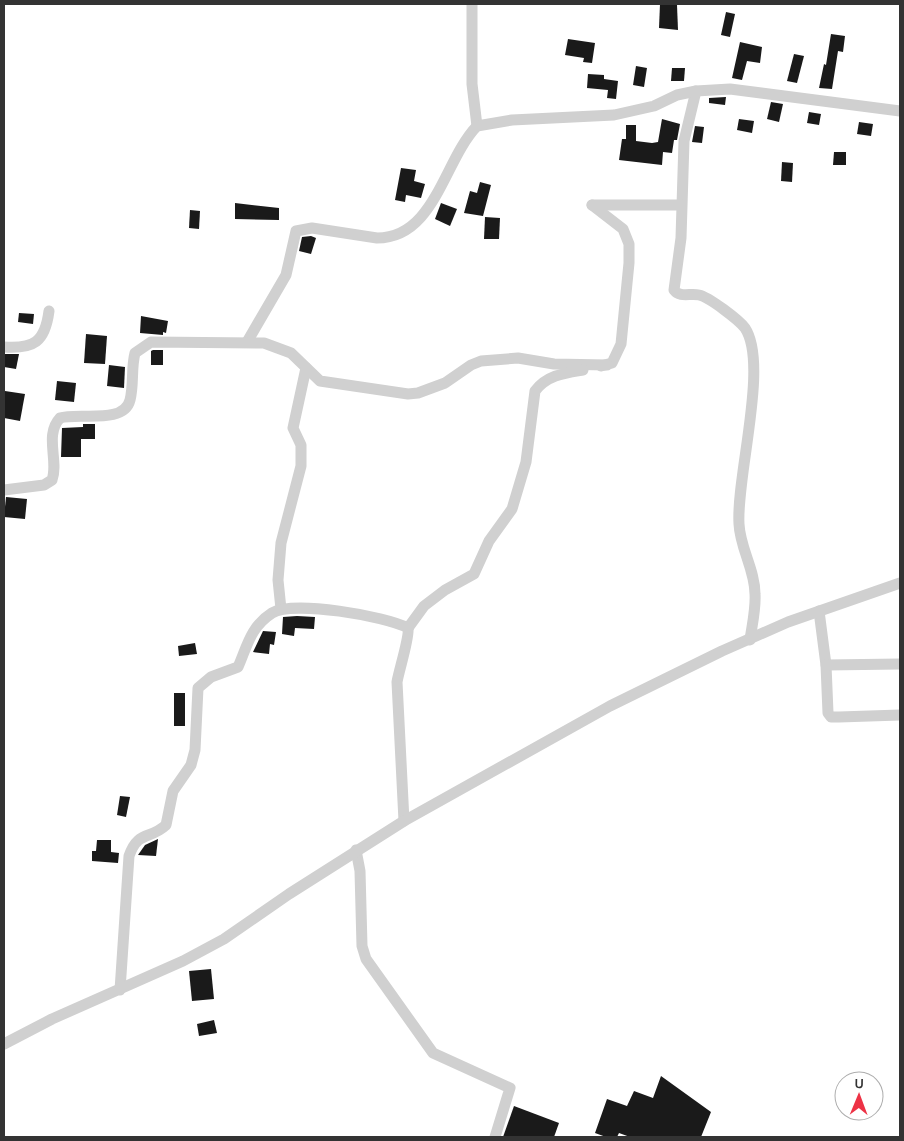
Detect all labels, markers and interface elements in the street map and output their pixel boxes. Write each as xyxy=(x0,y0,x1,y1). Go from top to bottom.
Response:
north arrow xyxy=(834,1071,884,1121)
text: U xyxy=(854,1075,864,1092)

